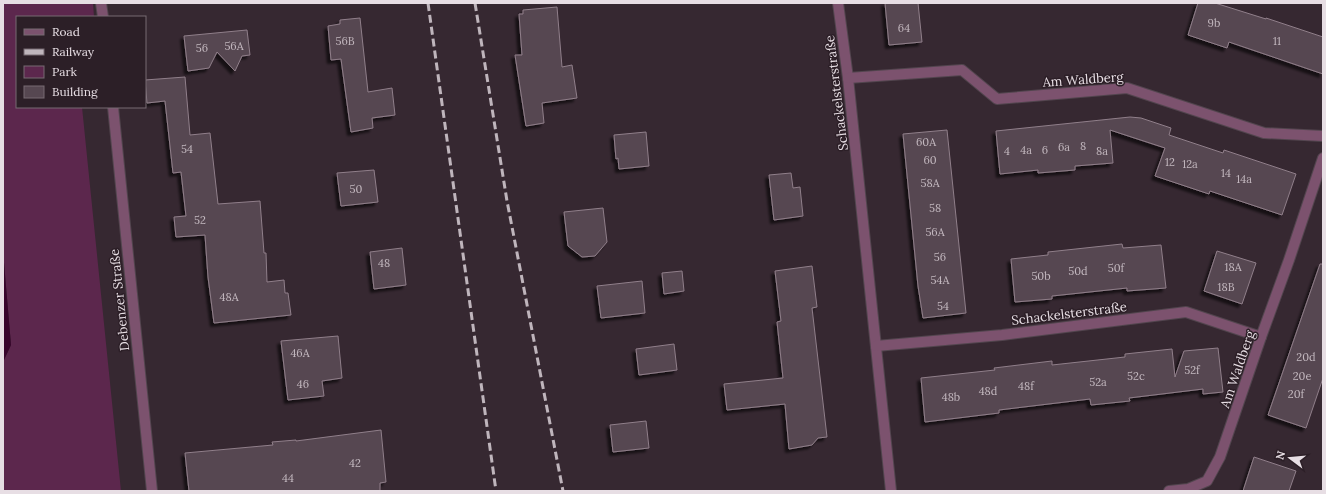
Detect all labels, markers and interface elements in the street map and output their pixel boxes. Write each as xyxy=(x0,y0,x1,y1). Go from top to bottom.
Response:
legend xyxy=(16,16,146,108)
house number: 9b xyxy=(1208,16,1220,30)
house number: 64 xyxy=(898,21,910,35)
text: Road xyxy=(52,24,80,39)
house number: 56B xyxy=(335,34,355,48)
street label: Schackelsterstraße xyxy=(821,34,852,152)
house number: 11 xyxy=(1273,34,1281,48)
house number: 56A xyxy=(224,39,245,53)
house number: 56 xyxy=(196,41,208,55)
text: Railway xyxy=(52,44,95,59)
text: Park xyxy=(52,64,78,79)
street label: Am Waldberg xyxy=(1041,68,1125,91)
text: Building xyxy=(52,84,98,99)
house number: 60A xyxy=(916,135,937,149)
house number: 8 xyxy=(1080,139,1086,153)
house number: 6a xyxy=(1058,140,1070,154)
house number: 54 xyxy=(181,142,193,156)
house number: 4a xyxy=(1020,143,1032,157)
house number: 6 xyxy=(1042,143,1048,157)
house number: 4 xyxy=(1004,144,1010,158)
house number: 8a xyxy=(1096,144,1108,158)
house number: 60 xyxy=(923,153,937,167)
house number: 12 xyxy=(1165,155,1175,169)
house number: 12a xyxy=(1182,157,1198,171)
house number: 14 xyxy=(1221,166,1231,180)
house number: 14a xyxy=(1236,172,1252,186)
house number: 58A xyxy=(920,176,941,190)
house number: 50 xyxy=(350,182,363,196)
house number: 58 xyxy=(929,201,941,215)
house number: 52 xyxy=(194,213,206,227)
house number: 56A xyxy=(925,225,946,239)
street label: Debenzer Straße xyxy=(106,248,133,352)
house number: 56 xyxy=(934,250,946,264)
house number: 48 xyxy=(378,256,390,270)
house number: 18A xyxy=(1224,260,1243,274)
house number: 50f xyxy=(1108,261,1126,275)
house number: 50d xyxy=(1068,264,1088,278)
house number: 50b xyxy=(1031,269,1051,283)
house number: 54A xyxy=(931,273,951,287)
house number: 18B xyxy=(1217,280,1235,294)
house number: 48A xyxy=(219,290,240,304)
street label: Schackelsterstraße xyxy=(1010,298,1128,329)
house number: 54 xyxy=(937,299,949,313)
street label: Am Waldberg xyxy=(1216,327,1259,411)
house number: 46A xyxy=(290,346,311,360)
house number: 20d xyxy=(1296,350,1316,364)
house number: 52f xyxy=(1184,363,1201,377)
house number: 52c xyxy=(1127,369,1145,383)
house number: 20e xyxy=(1293,369,1311,383)
house number: 52a xyxy=(1089,375,1107,389)
house number: 46 xyxy=(297,377,309,391)
house number: 48f xyxy=(1018,379,1035,393)
house number: 48d xyxy=(979,384,998,398)
house number: 20f xyxy=(1288,387,1306,401)
house number: 48b xyxy=(942,390,960,404)
north arrow xyxy=(1270,438,1310,478)
text: N xyxy=(1272,449,1288,461)
house number: 42 xyxy=(349,456,361,470)
house number: 44 xyxy=(282,471,294,485)

